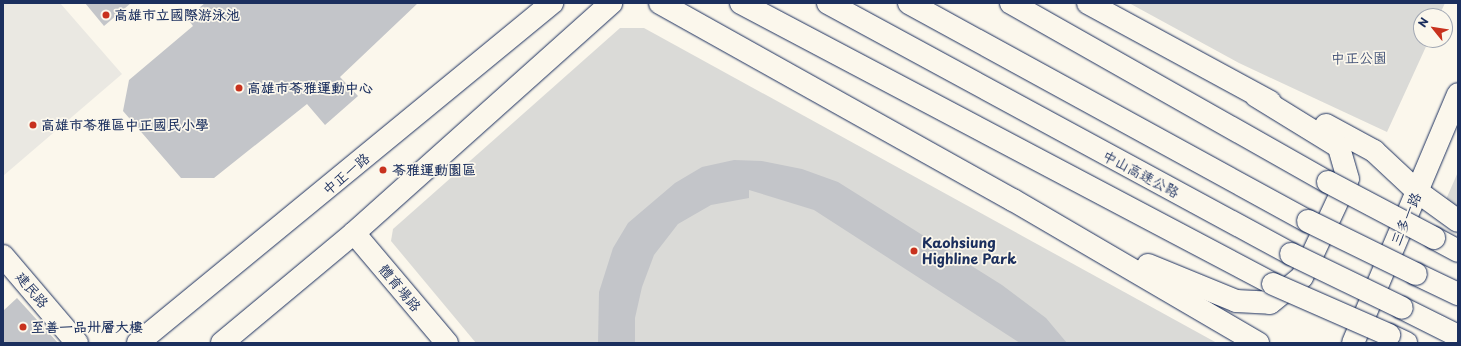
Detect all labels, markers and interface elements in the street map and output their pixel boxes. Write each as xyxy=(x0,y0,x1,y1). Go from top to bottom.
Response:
place label: 高雄市立國際游泳池 xyxy=(114,7,240,23)
north arrow xyxy=(1413,8,1453,48)
marker: 高雄市立國際游泳池 xyxy=(101,10,111,20)
text: N xyxy=(1413,14,1433,30)
park label: 中正公園 xyxy=(1331,50,1387,66)
place label: 高雄市苓雅運動中心 xyxy=(247,80,373,96)
marker: 高雄市苓雅運動中心 xyxy=(234,83,244,93)
place label: 高雄市苓雅區中正國民小學 xyxy=(41,117,209,133)
marker: 高雄市苓雅區中正國民小學 xyxy=(28,120,38,130)
street label: 中山高速公路 xyxy=(1100,147,1182,201)
street label: 中正一路 xyxy=(319,150,373,198)
place label: 苓雅運動園區 xyxy=(392,162,476,178)
marker: 苓雅運動園區 xyxy=(377,164,389,176)
street label: 三多一路 xyxy=(1387,190,1425,248)
place label: Kaohsiung Highline Park xyxy=(922,235,1017,268)
marker: Kaohsiung Highline Park xyxy=(909,246,919,256)
street label: 體育場路 xyxy=(376,261,424,315)
street label: 建民路 xyxy=(12,269,52,311)
place label: 至善一品卅層大樓 xyxy=(31,319,143,335)
marker: 至善一品卅層大樓 xyxy=(18,322,28,332)

